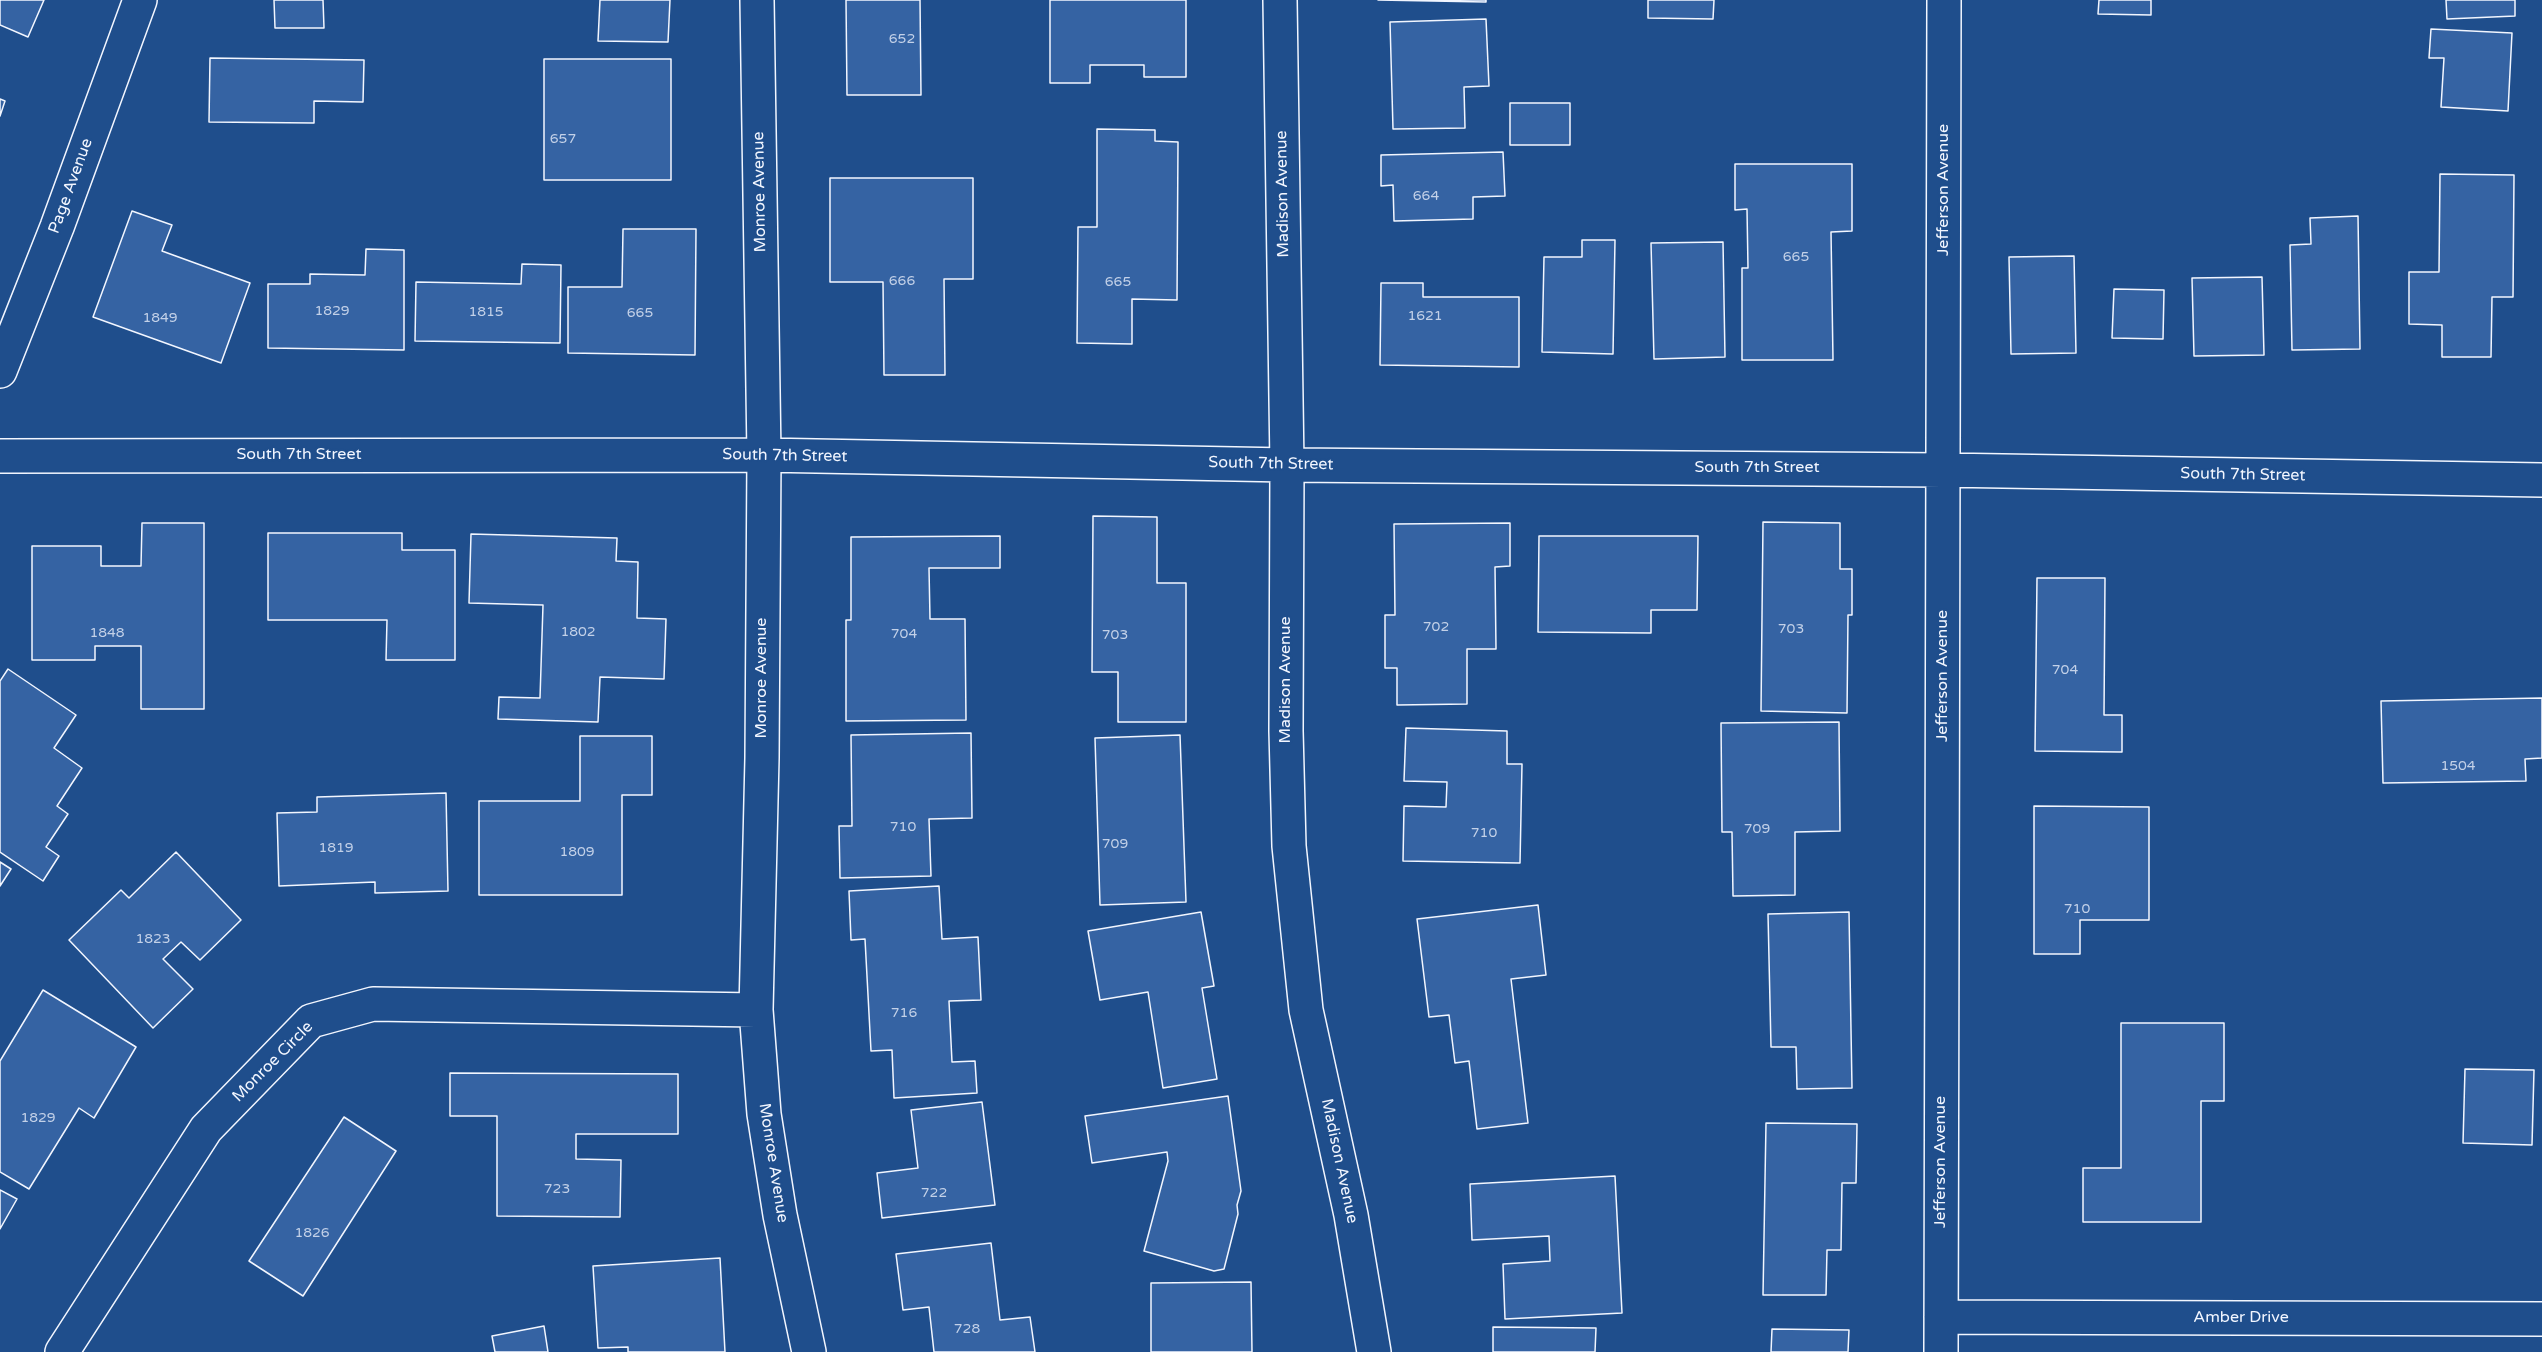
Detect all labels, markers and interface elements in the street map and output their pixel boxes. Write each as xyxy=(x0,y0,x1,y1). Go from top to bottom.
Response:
house number: 652 xyxy=(889,31,915,47)
street label: Jefferson Avenue xyxy=(1934,124,1954,256)
street label: Madison Avenue xyxy=(1272,130,1294,258)
house number: 657 xyxy=(550,131,576,147)
street label: Monroe Avenue xyxy=(749,131,771,253)
street label: Page Avenue xyxy=(45,136,97,236)
house number: 664 xyxy=(1413,188,1439,204)
house number: 665 xyxy=(1783,249,1809,265)
house number: 666 xyxy=(889,273,915,289)
house number: 665 xyxy=(1105,274,1131,290)
house number: 1829 xyxy=(314,303,350,319)
house number: 1815 xyxy=(468,304,504,320)
house number: 665 xyxy=(627,305,653,321)
house number: 1621 xyxy=(1407,308,1443,324)
house number: 1849 xyxy=(142,310,178,326)
street label: South 7th Street xyxy=(236,445,362,465)
street label: South 7th Street xyxy=(722,445,848,467)
street label: South 7th Street xyxy=(1208,453,1334,475)
street label: South 7th Street xyxy=(1694,458,1820,478)
street label: South 7th Street xyxy=(2180,464,2306,486)
street label: Jefferson Avenue xyxy=(1933,610,1953,742)
street label: Madison Avenue xyxy=(1276,616,1296,744)
street label: Monroe Avenue xyxy=(752,618,772,738)
house number: 702 xyxy=(1423,619,1449,635)
house number: 703 xyxy=(1778,621,1804,637)
house number: 1802 xyxy=(560,624,596,640)
house number: 1848 xyxy=(89,625,125,641)
house number: 704 xyxy=(891,626,917,642)
house number: 703 xyxy=(1102,627,1128,643)
house number: 704 xyxy=(2052,662,2078,678)
house number: 1504 xyxy=(2440,758,2476,774)
house number: 710 xyxy=(890,819,916,835)
house number: 709 xyxy=(1744,821,1770,837)
house number: 710 xyxy=(1471,825,1497,841)
house number: 709 xyxy=(1102,836,1128,852)
house number: 1819 xyxy=(318,840,354,856)
house number: 1809 xyxy=(559,844,595,860)
house number: 710 xyxy=(2064,901,2090,917)
house number: 1823 xyxy=(135,931,171,947)
house number: 716 xyxy=(891,1005,917,1021)
street label: Monroe Circle xyxy=(229,1018,317,1106)
street label: Jefferson Avenue xyxy=(1931,1096,1951,1228)
street label: Madison Avenue xyxy=(1316,1097,1362,1225)
street label: Monroe Avenue xyxy=(754,1102,792,1224)
house number: 1829 xyxy=(20,1110,56,1126)
house number: 723 xyxy=(544,1181,570,1197)
house number: 722 xyxy=(921,1185,947,1201)
house number: 1826 xyxy=(294,1225,330,1241)
street label: Amber Drive xyxy=(2193,1308,2289,1328)
house number: 728 xyxy=(954,1321,980,1337)

